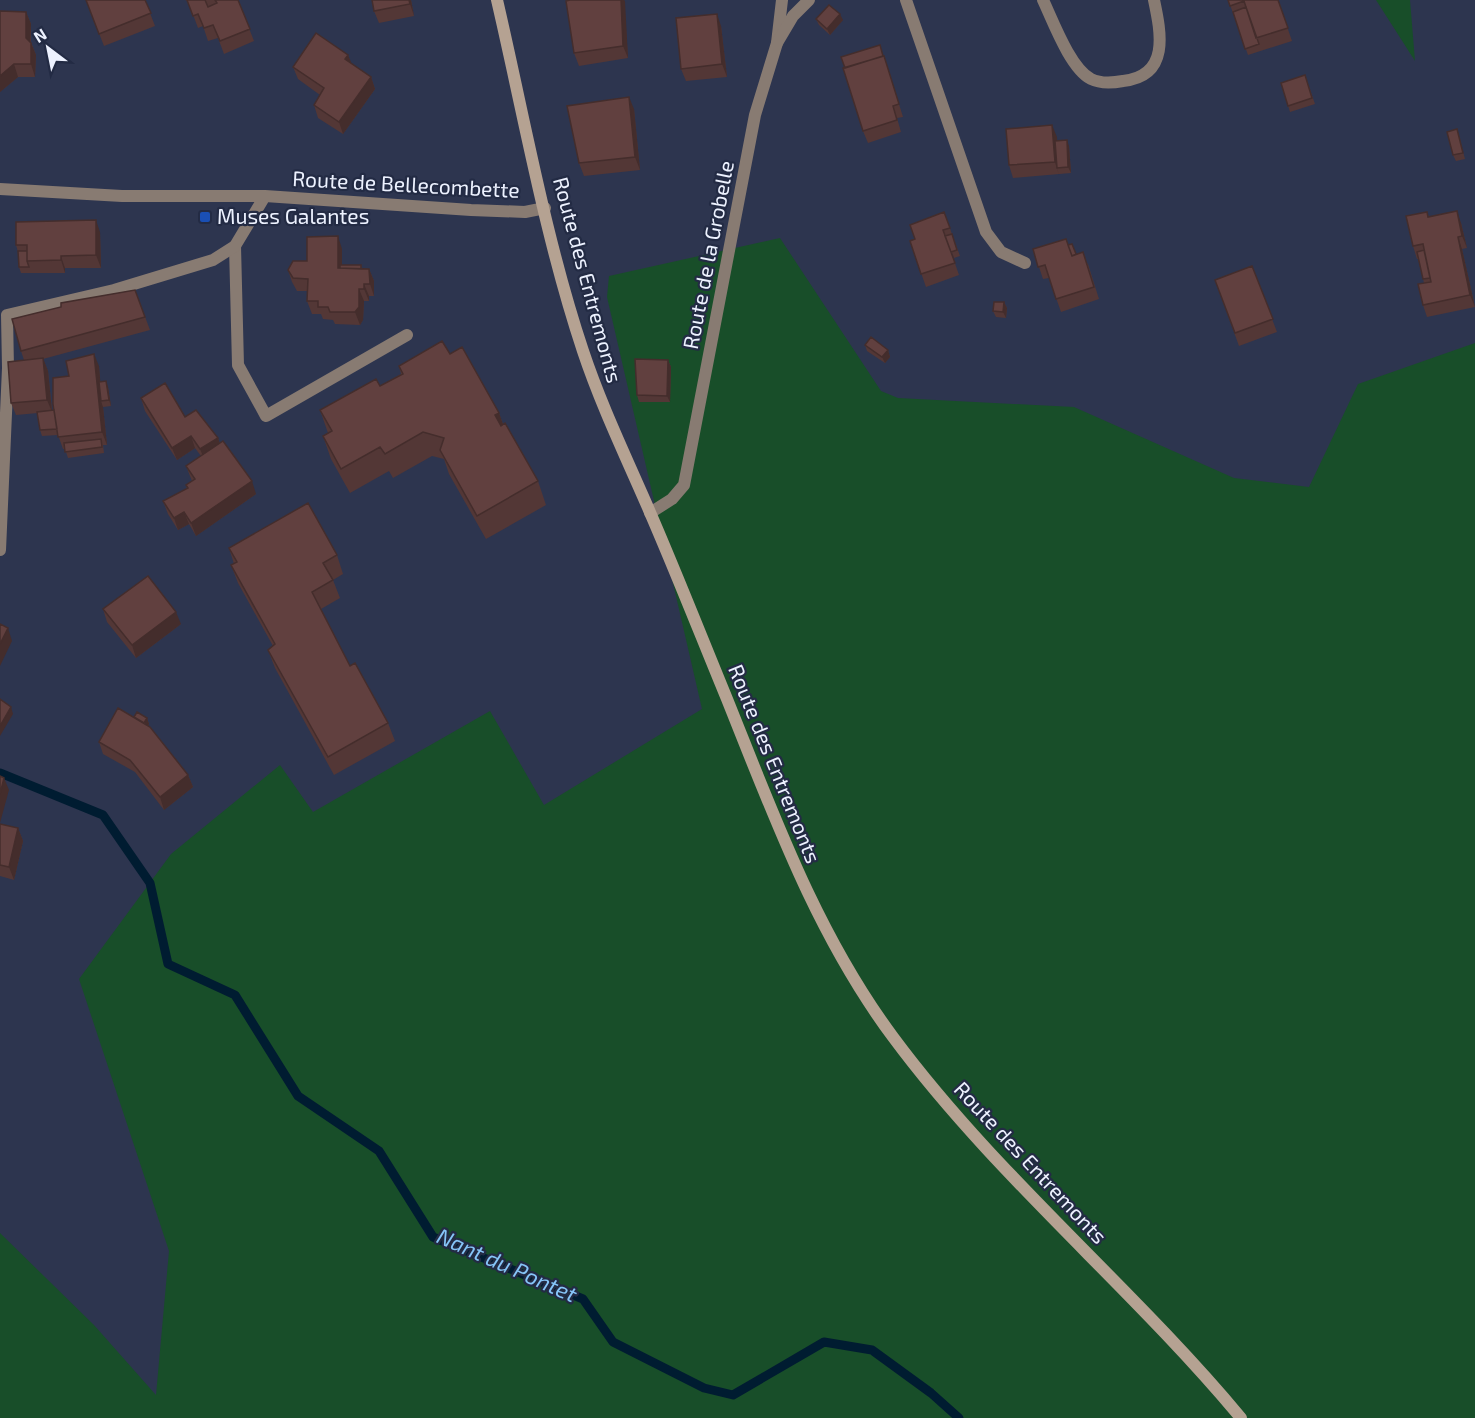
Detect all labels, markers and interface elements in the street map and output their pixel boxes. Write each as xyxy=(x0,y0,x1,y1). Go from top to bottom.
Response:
north arrow xyxy=(18,18,78,78)
text: N xyxy=(30,24,50,46)
street label: Route de la Grobelle xyxy=(677,158,738,351)
street label: Route de Bellecombette xyxy=(292,165,520,202)
street label: Route des Entremonts xyxy=(549,174,628,385)
place label: Muses Galantes xyxy=(217,203,369,228)
marker: Muses Galantes xyxy=(198,210,212,224)
street label: Route des Entremonts xyxy=(724,660,827,866)
street label: Route des Entremonts xyxy=(950,1076,1113,1248)
water label: Nant du Pontet xyxy=(433,1222,582,1307)

